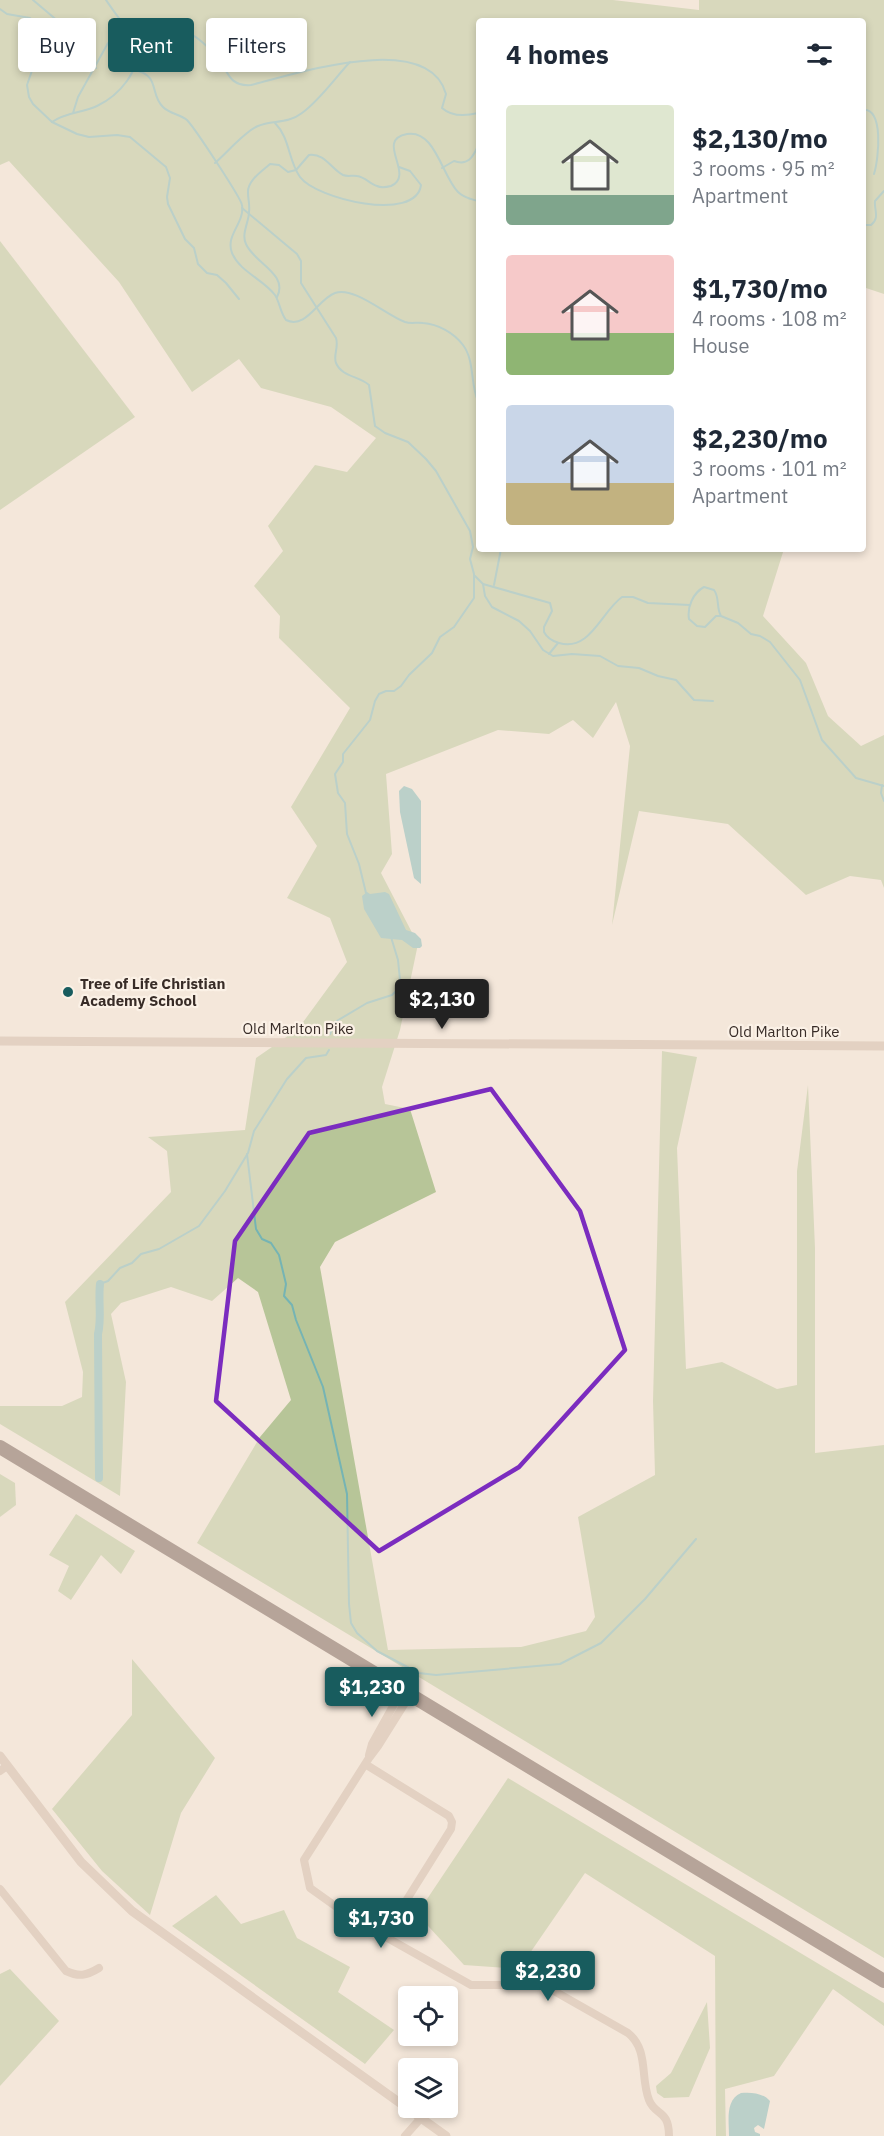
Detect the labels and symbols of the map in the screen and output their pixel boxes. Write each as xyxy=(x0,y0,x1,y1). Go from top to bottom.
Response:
place label: Tree of Life Christian Academy School xyxy=(80,974,225,1010)
pin: $2,130 xyxy=(393,979,491,1030)
marker: Tree of Life Christian Academy School xyxy=(61,985,75,999)
street label: Old Marlton Pike xyxy=(242,1019,354,1038)
street label: Old Marlton Pike xyxy=(728,1022,840,1041)
pin: $1,230 xyxy=(323,1667,421,1718)
pin: $1,730 xyxy=(332,1898,430,1949)
pin: $2,230 xyxy=(499,1951,597,2002)

